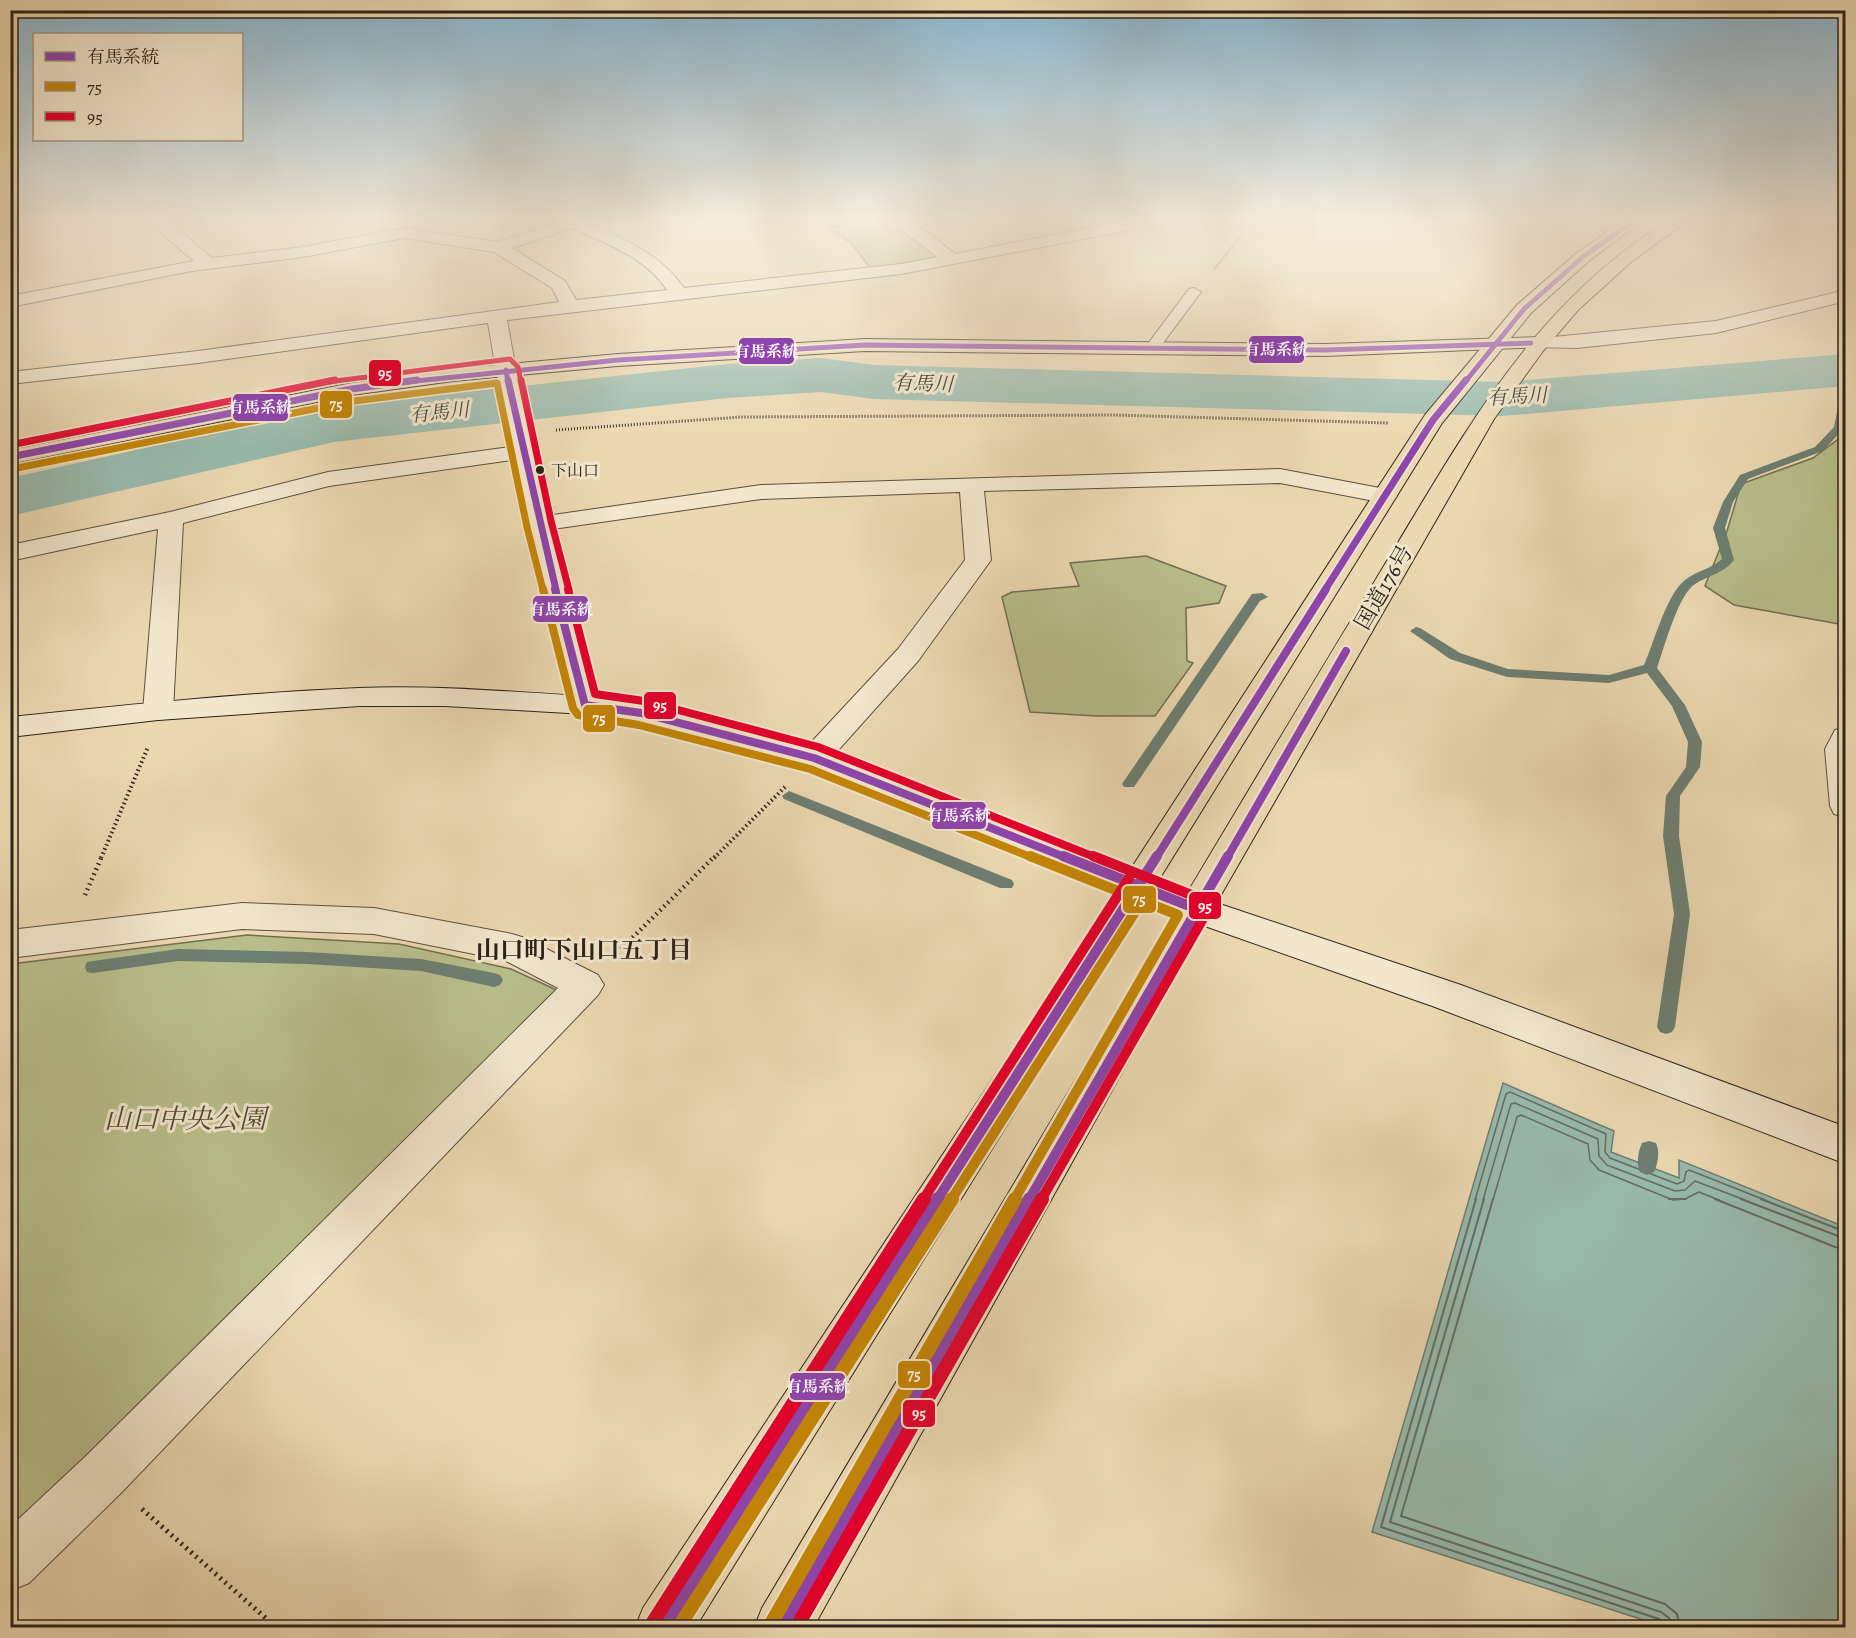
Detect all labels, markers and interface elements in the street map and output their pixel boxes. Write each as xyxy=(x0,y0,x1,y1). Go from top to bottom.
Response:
legend xyxy=(33,33,243,141)
text: 有馬系統 xyxy=(87,45,159,69)
text: 75 xyxy=(87,75,102,99)
text: 95 xyxy=(87,105,103,129)
line badge: 有馬系統 xyxy=(1248,335,1305,364)
line badge: 有馬系統 xyxy=(738,337,795,365)
text: 有馬系統 xyxy=(1244,339,1308,361)
text: 有馬系統 xyxy=(734,341,798,363)
line badge: 95 xyxy=(368,359,402,387)
text: 95 xyxy=(378,363,392,385)
water label: 有馬川 xyxy=(893,369,955,398)
water label: 有馬川 xyxy=(1486,381,1550,412)
line badge: 75 xyxy=(319,390,353,419)
line badge: 有馬系統 xyxy=(232,393,289,422)
text: 75 xyxy=(329,394,343,416)
water label: 有馬川 xyxy=(408,396,472,429)
text: 有馬系統 xyxy=(228,397,292,419)
place label: 下山口 xyxy=(551,460,599,482)
marker: 下山口 xyxy=(534,464,546,476)
street label: 国道176号 xyxy=(1348,540,1420,635)
line badge: 有馬系統 xyxy=(532,595,589,623)
text: 有馬系統 xyxy=(529,599,593,621)
line badge: 95 xyxy=(643,691,677,720)
text: 95 xyxy=(653,695,667,717)
line badge: 75 xyxy=(582,704,616,733)
text: 75 xyxy=(592,708,606,730)
line badge: 有馬系統 xyxy=(931,801,987,830)
text: 有馬系統 xyxy=(927,805,991,827)
line badge: 75 xyxy=(1122,885,1157,914)
text: 75 xyxy=(1132,889,1146,911)
line badge: 95 xyxy=(1188,891,1222,920)
text: 95 xyxy=(1198,896,1212,918)
district label: 山口町下山口五丁目 xyxy=(476,934,692,966)
park label: 山口中央公園 xyxy=(104,1101,270,1137)
line badge: 75 xyxy=(897,1360,931,1389)
text: 75 xyxy=(907,1364,921,1386)
line badge: 有馬系統 xyxy=(789,1372,846,1401)
text: 有馬系統 xyxy=(786,1376,850,1398)
line badge: 95 xyxy=(902,1399,936,1428)
text: 95 xyxy=(912,1403,926,1425)

